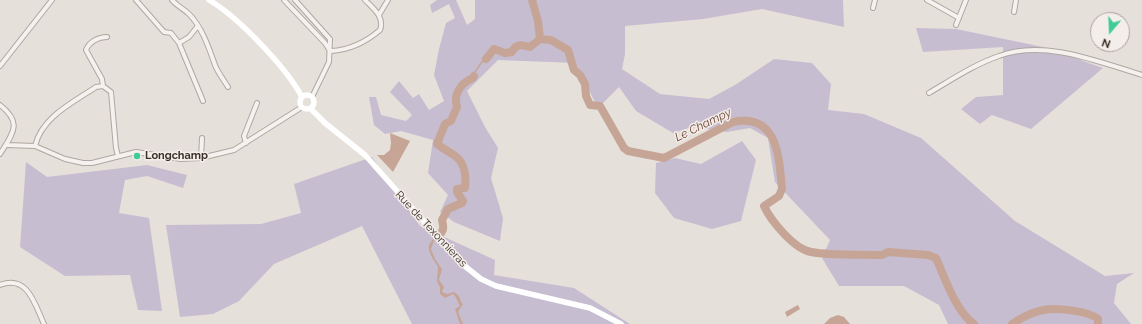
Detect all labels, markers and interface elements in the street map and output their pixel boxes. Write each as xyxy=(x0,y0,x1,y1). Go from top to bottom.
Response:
north arrow xyxy=(1090,12,1130,52)
text: N xyxy=(1100,35,1112,50)
water label: Le Champy xyxy=(672,105,734,145)
place label: Longchamp xyxy=(145,149,208,163)
marker: Longchamp xyxy=(132,151,142,161)
street label: Rue de Texonnieras xyxy=(392,188,470,270)

